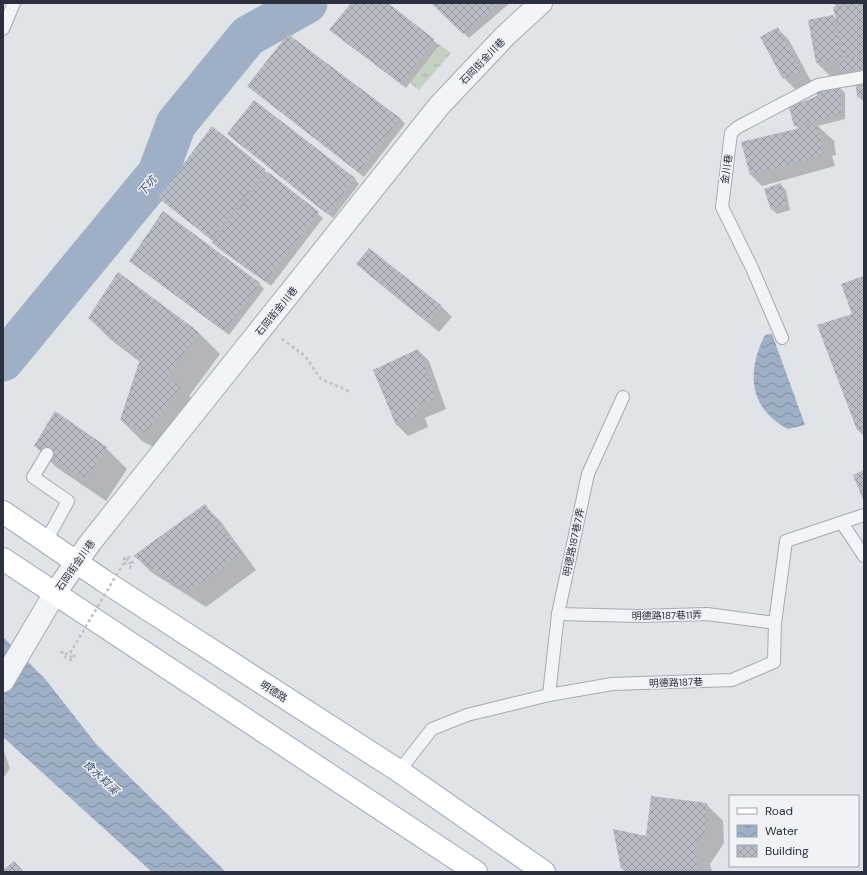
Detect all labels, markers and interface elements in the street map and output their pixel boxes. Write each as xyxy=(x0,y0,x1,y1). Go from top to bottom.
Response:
street label: 石岡街金川巷 xyxy=(457,35,508,87)
street label: 金川巷 xyxy=(718,153,735,185)
water label: 下坑 xyxy=(135,171,161,199)
street label: 石岡街金川巷 xyxy=(252,284,300,339)
street label: 明德路187巷7弄 xyxy=(560,507,587,578)
street label: 石岡街金川巷 xyxy=(53,537,98,594)
street label: 明德路187巷11弄 xyxy=(632,608,702,623)
street label: 明德路187巷 xyxy=(649,675,703,690)
street label: 明德路 xyxy=(258,678,290,705)
water label: 食水嵙溪 xyxy=(80,757,123,799)
legend xyxy=(729,795,859,867)
text: Road xyxy=(765,803,793,819)
text: Water xyxy=(765,823,799,839)
text: Building xyxy=(765,843,809,859)

